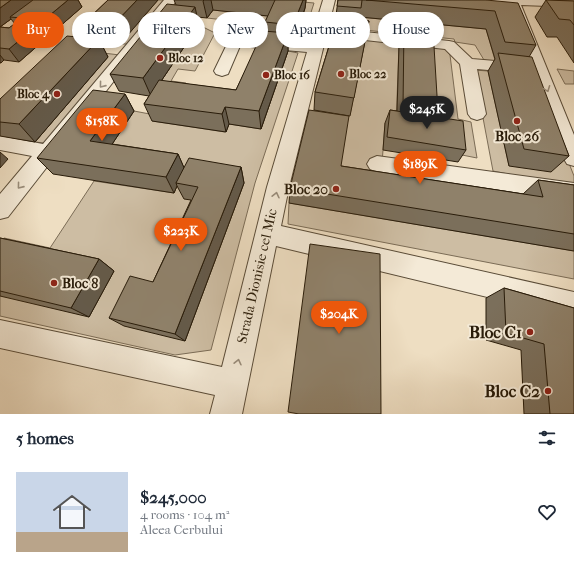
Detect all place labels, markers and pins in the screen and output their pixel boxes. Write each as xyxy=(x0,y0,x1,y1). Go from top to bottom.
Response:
place label: Bloc 12 xyxy=(168,51,204,65)
marker: Bloc 12 xyxy=(155,53,165,63)
place label: Bloc 22 xyxy=(349,67,387,81)
place label: Bloc 16 xyxy=(274,68,310,82)
marker: Bloc 22 xyxy=(336,69,346,79)
marker: Bloc 16 xyxy=(261,70,271,80)
place label: Bloc 4 xyxy=(17,87,50,102)
marker: Bloc 4 xyxy=(52,89,62,99)
pin: $245K xyxy=(399,96,455,130)
pin: $158K xyxy=(74,108,130,142)
marker: Bloc 26 xyxy=(512,116,522,126)
place label: Bloc 26 xyxy=(495,128,539,145)
pin: $189K xyxy=(392,151,448,185)
place label: Bloc 20 xyxy=(284,181,328,198)
marker: Bloc 20 xyxy=(331,184,341,194)
pin: $223K xyxy=(153,218,209,252)
place label: Bloc 8 xyxy=(62,275,98,292)
marker: Bloc 8 xyxy=(49,278,59,288)
pin: $204K xyxy=(311,301,367,335)
place label: Bloc C1 xyxy=(469,322,522,342)
marker: Bloc C1 xyxy=(525,327,535,337)
place label: Bloc C2 xyxy=(484,381,540,401)
marker: Bloc C2 xyxy=(543,386,553,396)

